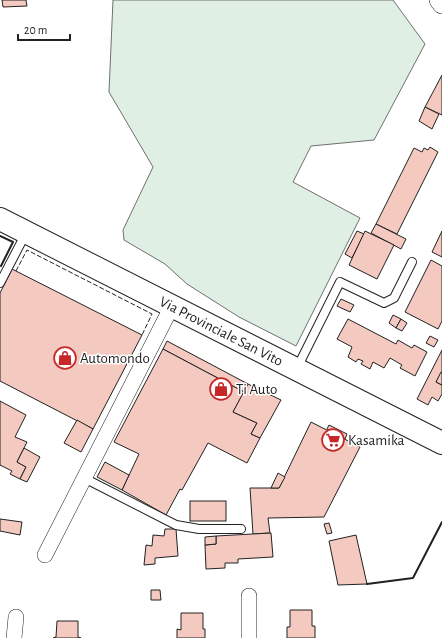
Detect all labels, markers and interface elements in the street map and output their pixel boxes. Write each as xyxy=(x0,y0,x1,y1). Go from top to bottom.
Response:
scale bar xyxy=(18,16,70,42)
text: 20 m xyxy=(24,24,47,36)
street label: Via Provinciale San Vito xyxy=(157,294,285,369)
shop icon: Automondo xyxy=(52,345,78,371)
place label: Automondo xyxy=(80,351,150,366)
shop icon: Ti Auto xyxy=(208,376,234,402)
place label: Ti Auto xyxy=(236,382,277,397)
supermarket icon: Kasamika xyxy=(320,427,346,453)
place label: Kasamika xyxy=(348,433,404,448)

